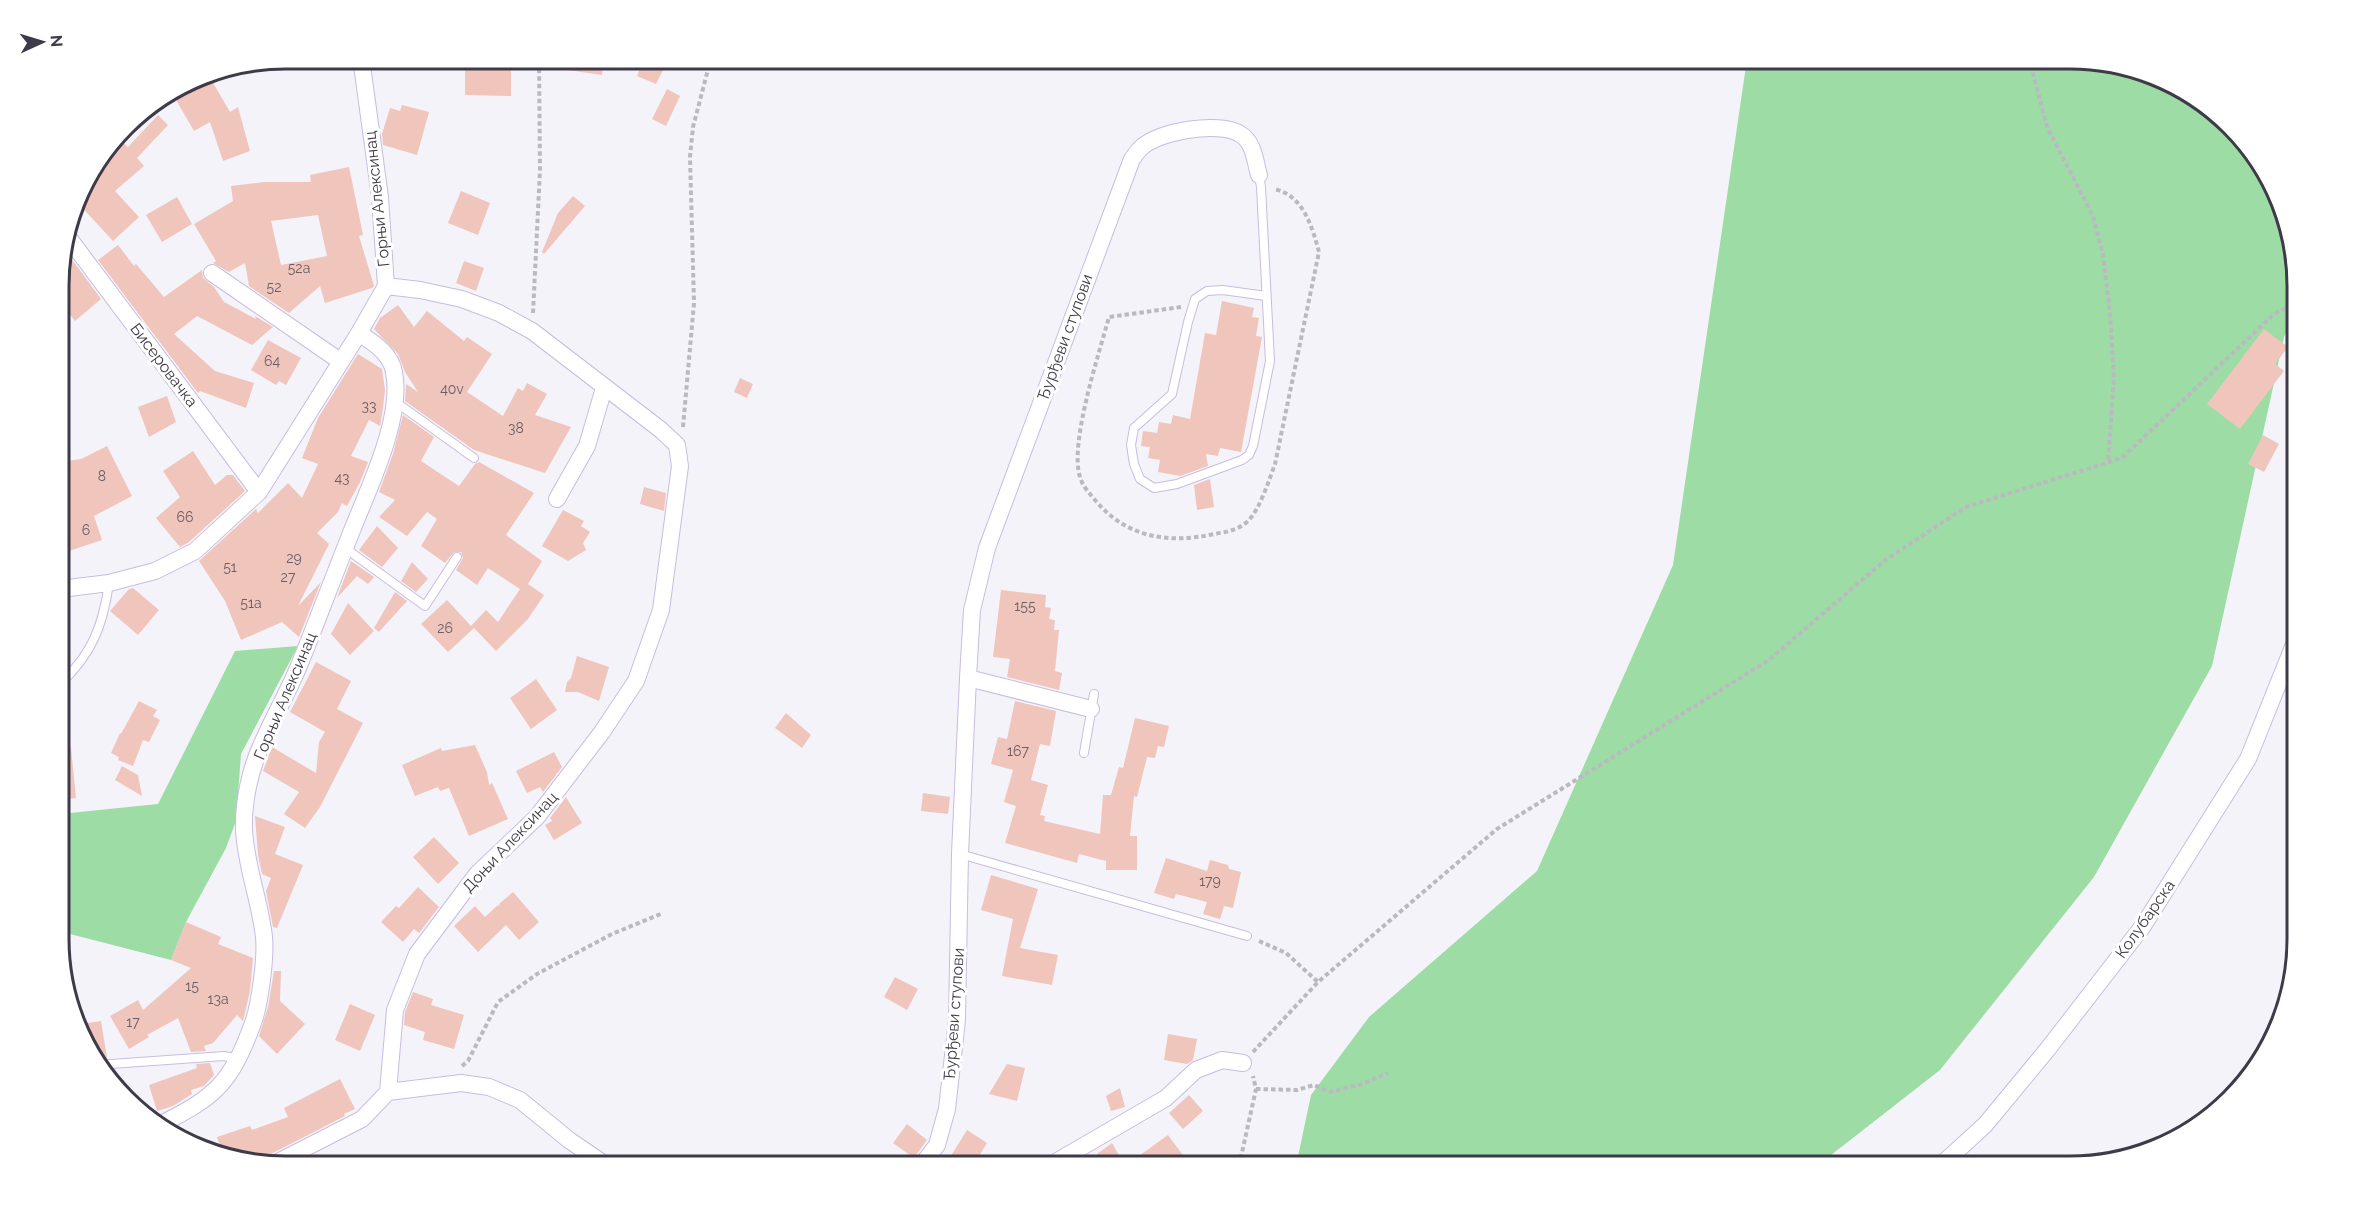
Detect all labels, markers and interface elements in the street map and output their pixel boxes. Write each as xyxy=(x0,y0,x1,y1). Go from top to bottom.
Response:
north arrow xyxy=(12,12,72,72)
text: N xyxy=(47,34,66,48)
street label: Горњи Алексинац xyxy=(360,130,394,268)
house number: 52a xyxy=(288,260,310,276)
street label: Ђурђеви ступови xyxy=(1033,271,1097,403)
house number: 52 xyxy=(267,279,281,295)
street label: Бисеровачка xyxy=(126,319,202,411)
house number: 64 xyxy=(264,353,280,369)
house number: 40v xyxy=(440,381,464,397)
house number: 33 xyxy=(362,398,376,414)
house number: 38 xyxy=(508,420,524,436)
house number: 8 xyxy=(98,468,106,484)
house number: 43 xyxy=(334,470,350,486)
house number: 66 xyxy=(177,509,193,525)
house number: 6 xyxy=(82,522,90,538)
house number: 29 xyxy=(286,550,302,566)
house number: 51 xyxy=(223,559,237,575)
house number: 27 xyxy=(281,569,296,585)
house number: 51a xyxy=(240,595,262,611)
house number: 155 xyxy=(1014,598,1036,614)
house number: 26 xyxy=(437,620,453,636)
street label: Горњи Алексинац xyxy=(250,629,320,763)
house number: 167 xyxy=(1007,743,1029,759)
street label: Доњи Алексинац xyxy=(459,788,561,896)
house number: 179 xyxy=(1199,873,1221,889)
street label: Колубарска xyxy=(2111,876,2179,962)
street label: Ђурђеви ступови xyxy=(940,947,968,1081)
house number: 15 xyxy=(185,978,199,994)
house number: 13a xyxy=(207,991,229,1007)
house number: 17 xyxy=(126,1014,140,1030)

